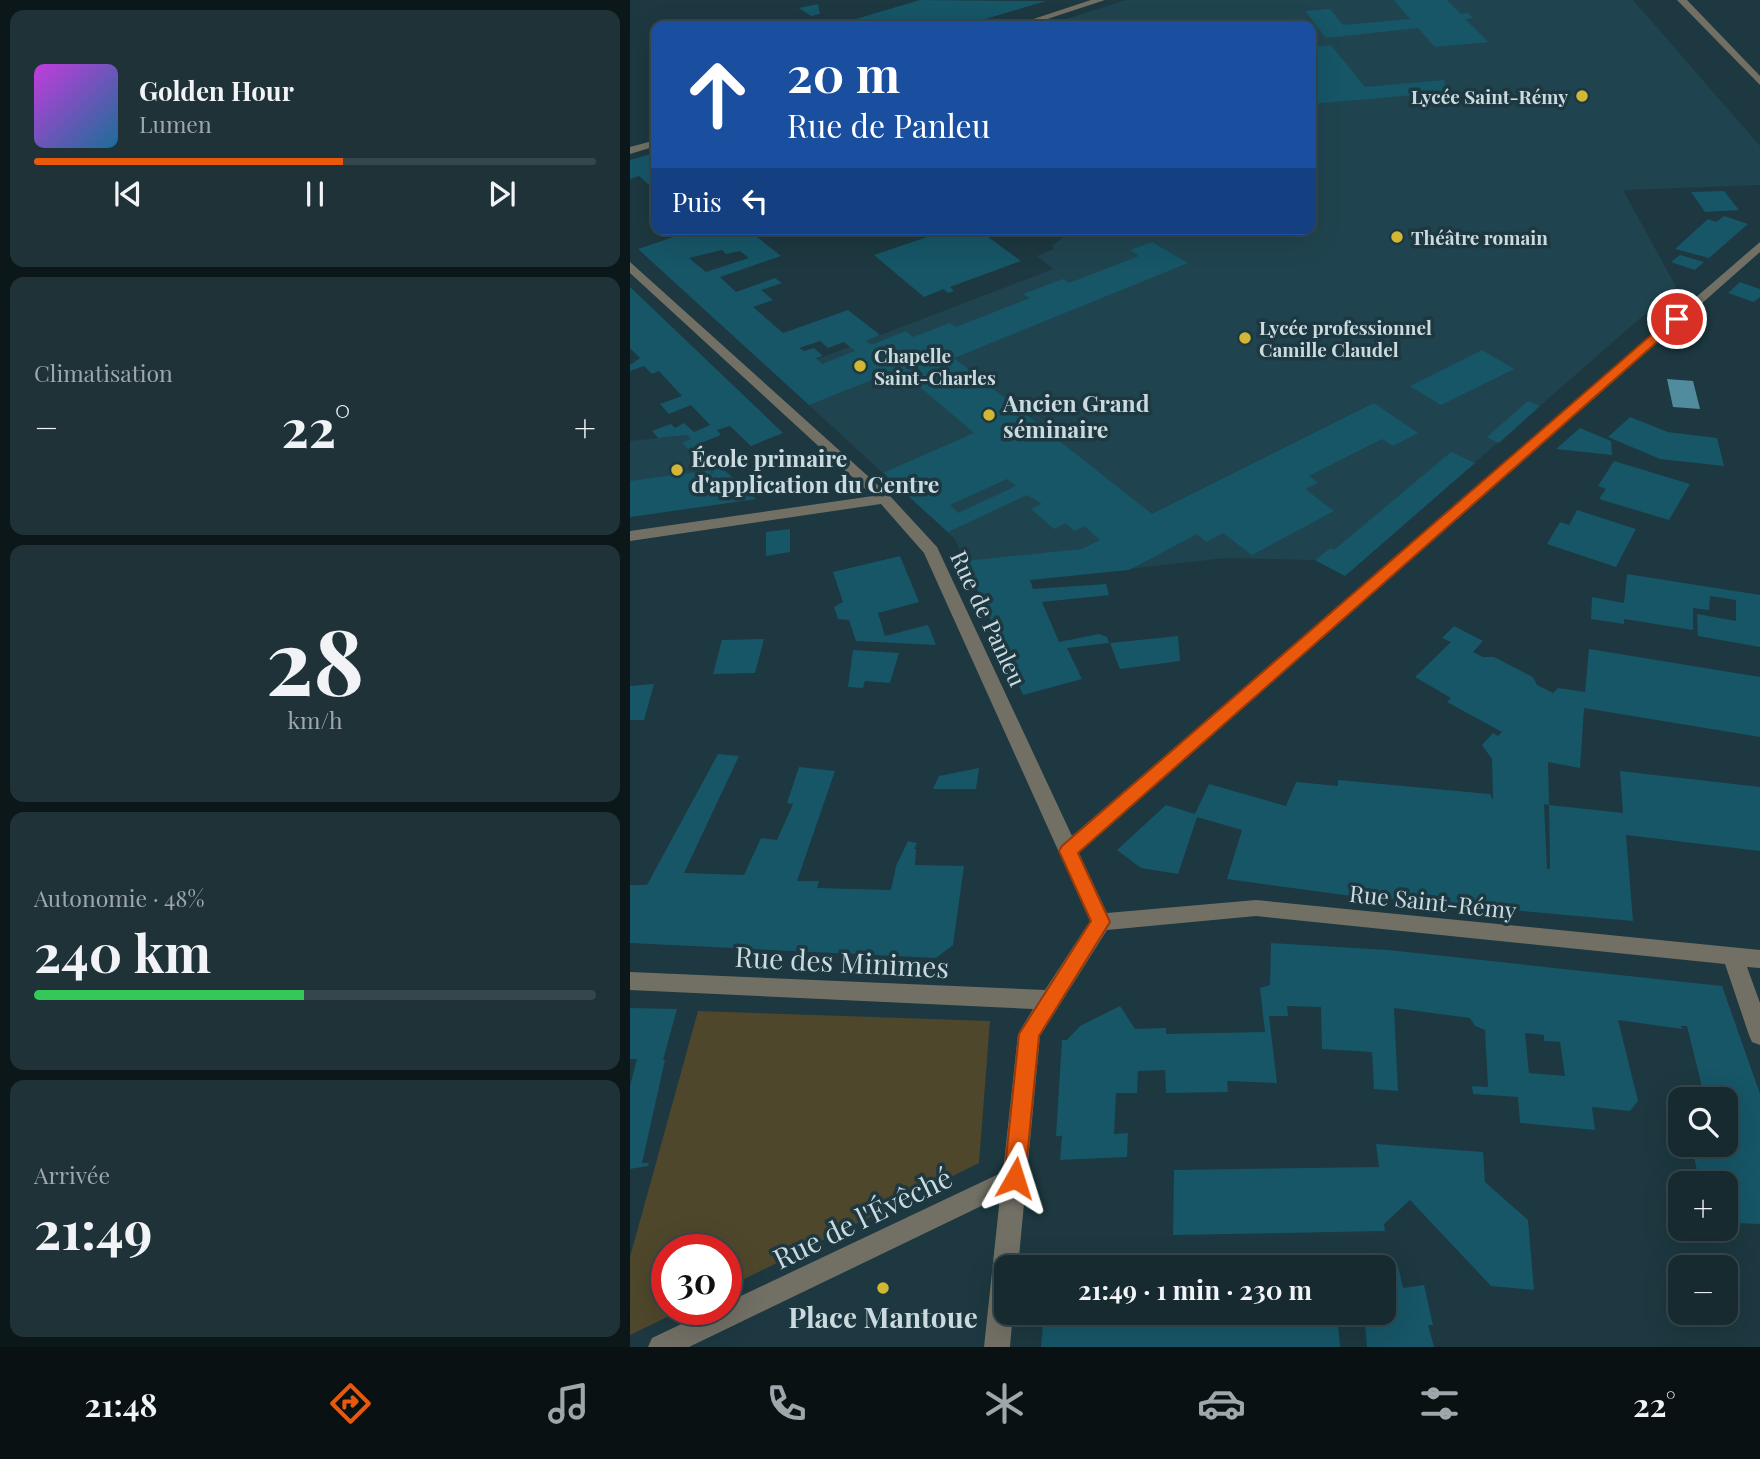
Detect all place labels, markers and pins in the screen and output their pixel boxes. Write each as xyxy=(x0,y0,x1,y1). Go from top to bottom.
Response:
place label: Lycée Saint-Rémy xyxy=(1411,83,1568,109)
marker: Lycée Saint-Rémy xyxy=(1574,88,1590,104)
place label: Théâtre romain xyxy=(1411,224,1548,250)
marker: Théâtre romain xyxy=(1389,229,1405,245)
pin xyxy=(1647,289,1707,349)
place label: Lycée professionnel Camille Claudel xyxy=(1259,314,1432,362)
marker: Lycée professionnel Camille Claudel xyxy=(1237,330,1253,346)
place label: Chapelle Saint-Charles xyxy=(874,342,996,390)
marker: Chapelle Saint-Charles xyxy=(852,358,868,374)
place label: Ancien Grand séminaire xyxy=(1002,387,1150,444)
marker: Ancien Grand séminaire xyxy=(981,407,997,423)
place label: École primaire d'application du Centre xyxy=(691,442,939,499)
marker: École primaire d'application du Centre xyxy=(669,462,685,478)
marker: Place Mantoue xyxy=(875,1280,891,1296)
place label: Place Mantoue xyxy=(788,1298,978,1335)

